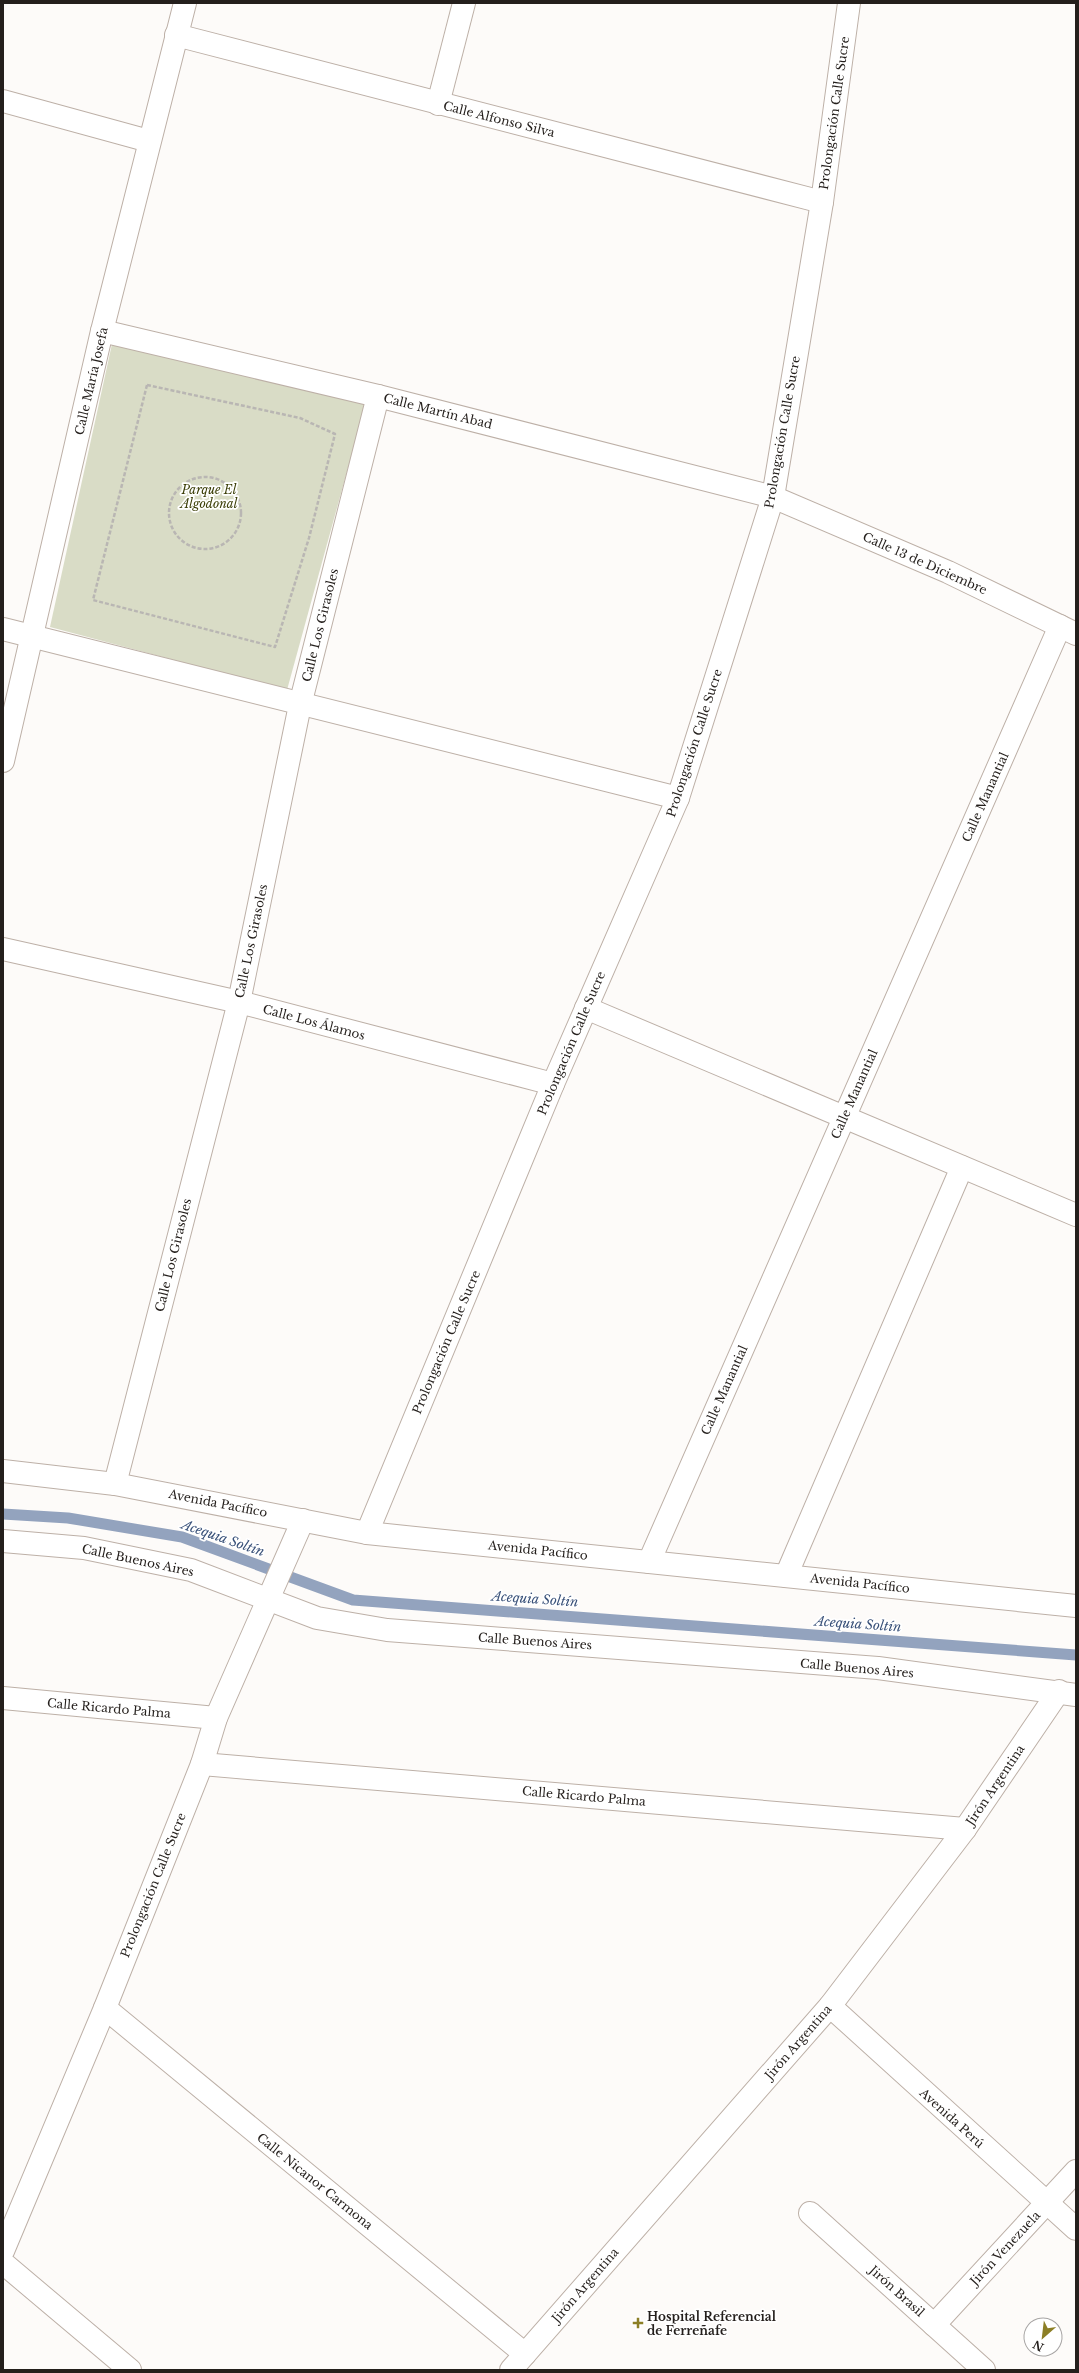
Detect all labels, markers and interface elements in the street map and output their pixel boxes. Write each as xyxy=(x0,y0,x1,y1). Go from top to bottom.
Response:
street label: Prolongación Calle Sucre xyxy=(816,35,852,191)
street label: Calle Alfonso Silva xyxy=(442,98,557,140)
street label: Calle María Josefa xyxy=(71,325,111,436)
street label: Prolongación Calle Sucre xyxy=(761,354,803,509)
street label: Calle Martín Abad xyxy=(382,390,494,432)
park label: Parque El Algodonal xyxy=(179,482,238,511)
street label: Calle 13 de Diciembre xyxy=(861,529,990,597)
street label: Calle Los Girasoles xyxy=(299,567,341,683)
street label: Prolongación Calle Sucre xyxy=(663,667,725,819)
street label: Calle Manantial xyxy=(959,750,1012,844)
street label: Calle Los Girasoles xyxy=(232,883,270,999)
street label: Prolongación Calle Sucre xyxy=(534,969,608,1117)
street label: Calle Los Álamos xyxy=(261,1000,367,1043)
street label: Calle Manantial xyxy=(828,1047,881,1141)
street label: Calle Los Girasoles xyxy=(152,1197,194,1313)
street label: Prolongación Calle Sucre xyxy=(409,1268,483,1416)
street label: Calle Manantial xyxy=(698,1343,751,1437)
street label: Avenida Pacífico xyxy=(166,1486,269,1520)
water label: Acequia Soltín xyxy=(177,1515,267,1560)
street label: Avenida Pacífico xyxy=(486,1537,589,1563)
street label: Calle Buenos Aires xyxy=(81,1541,195,1579)
street label: Avenida Pacífico xyxy=(808,1570,911,1596)
water label: Acequia Soltín xyxy=(489,1587,579,1610)
water label: Acequia Soltín xyxy=(812,1612,902,1635)
street label: Calle Buenos Aires xyxy=(477,1630,593,1652)
street label: Calle Buenos Aires xyxy=(799,1656,915,1680)
street label: Calle Ricardo Palma xyxy=(46,1695,172,1721)
street label: Jirón Argentina xyxy=(961,1741,1028,1830)
street label: Calle Ricardo Palma xyxy=(521,1783,647,1809)
street label: Prolongación Calle Sucre xyxy=(117,1810,189,1960)
street label: Jirón Argentina xyxy=(760,2001,835,2084)
street label: Avenida Perú xyxy=(916,2085,987,2151)
street label: Calle Nicanor Carmona xyxy=(254,2130,376,2233)
street label: Jirón Venezuela xyxy=(965,2208,1043,2290)
street label: Jirón Argentina xyxy=(547,2244,622,2327)
street label: Jirón Brasil xyxy=(865,2261,928,2320)
place label: Hospital Referencial de Ferreñafe xyxy=(647,2309,777,2338)
marker: Hospital Referencial de Ferreñafe xyxy=(632,2317,644,2329)
north arrow xyxy=(1023,2317,1063,2357)
text: N xyxy=(1030,2337,1046,2354)

